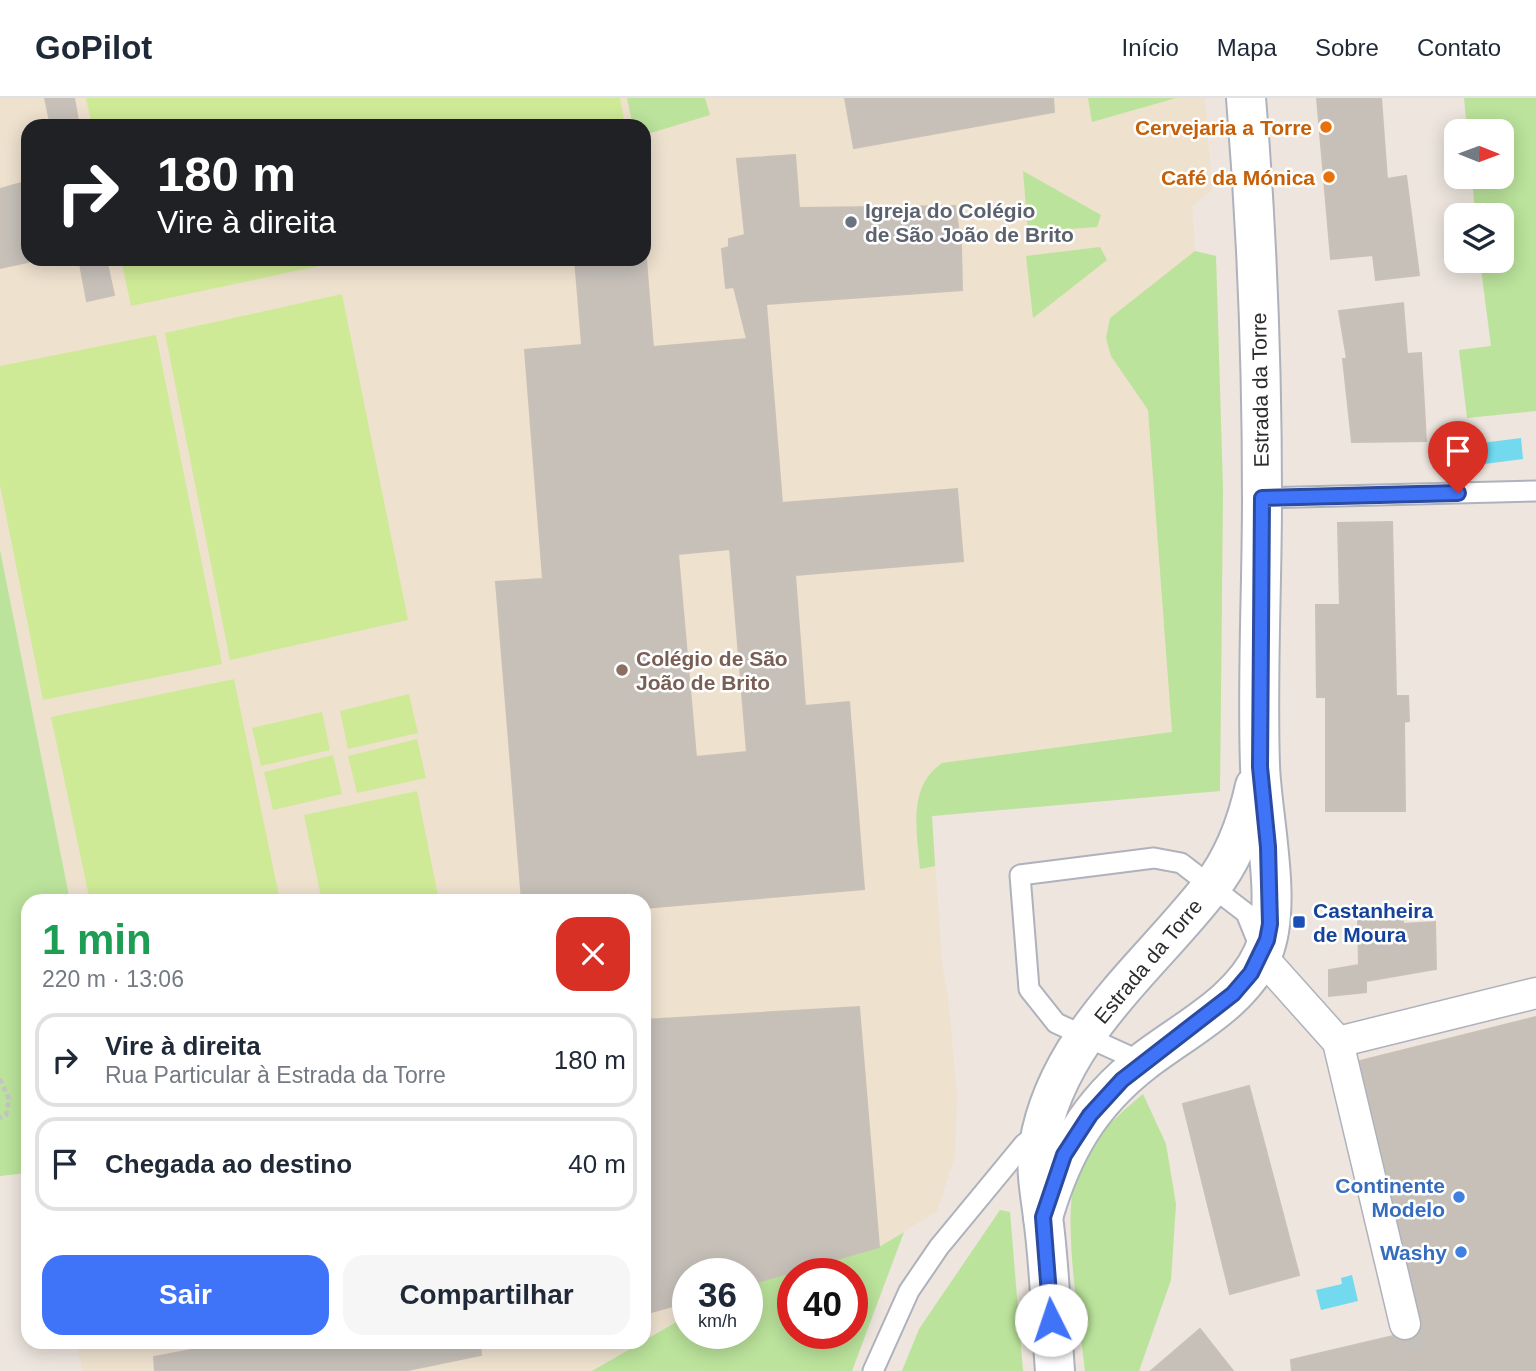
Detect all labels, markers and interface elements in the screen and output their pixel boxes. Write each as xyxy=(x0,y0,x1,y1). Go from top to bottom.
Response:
text: GoPilot xyxy=(35,29,152,66)
text: Início xyxy=(1121,34,1179,61)
text: Mapa xyxy=(1217,34,1277,61)
text: Sobre xyxy=(1315,34,1379,61)
text: Contato xyxy=(1417,34,1501,61)
place label: Cervejaria a Torre xyxy=(1135,116,1312,139)
marker: Cervejaria a Torre xyxy=(1318,119,1334,135)
north arrow xyxy=(1444,119,1514,189)
map controls xyxy=(1444,119,1514,273)
icon: right xyxy=(42,147,133,238)
text: 180 m xyxy=(157,147,296,201)
place label: Café da Mónica xyxy=(1161,166,1315,189)
marker: Café da Mónica xyxy=(1321,169,1337,185)
place label: Igreja do Colégio de São João de Brito xyxy=(865,199,1074,246)
button: layers xyxy=(1444,203,1514,273)
text: Vire à direita xyxy=(157,204,336,240)
marker: Igreja do Colégio de São João de Brito xyxy=(843,214,859,230)
street label: Estrada da Torre xyxy=(1247,312,1273,468)
pin xyxy=(1428,421,1488,493)
icon: arrive xyxy=(1439,432,1477,470)
place label: Colégio de São João de Brito xyxy=(636,647,788,694)
marker: Colégio de São João de Brito xyxy=(614,662,630,678)
street label: Estrada da Torre xyxy=(1089,894,1207,1028)
place label: Castanheira de Moura xyxy=(1313,899,1434,946)
marker: Castanheira de Moura xyxy=(1291,914,1307,930)
text: 1 min xyxy=(42,916,152,963)
button: close xyxy=(556,917,630,991)
text: 220 m · 13:06 xyxy=(42,966,184,992)
text: Vire à direita xyxy=(105,1031,261,1061)
icon: right xyxy=(46,1041,84,1079)
text: 180 m xyxy=(554,1045,626,1075)
text: Rua Particular à Estrada da Torre xyxy=(105,1062,446,1088)
icon: arrive xyxy=(46,1145,84,1183)
text: Chegada ao destino xyxy=(105,1149,352,1179)
text: 40 m xyxy=(568,1149,626,1179)
place label: Continente Modelo xyxy=(1335,1174,1445,1221)
marker: Continente Modelo xyxy=(1451,1189,1467,1205)
place label: Washy xyxy=(1380,1241,1447,1264)
marker: Washy xyxy=(1453,1244,1469,1260)
button: Sair xyxy=(42,1255,329,1335)
button: Compartilhar xyxy=(343,1255,630,1335)
speed limit sign: 40 xyxy=(777,1258,868,1349)
text: 36 xyxy=(698,1275,737,1314)
position arrow xyxy=(1014,1283,1088,1357)
text: km/h xyxy=(698,1311,737,1331)

